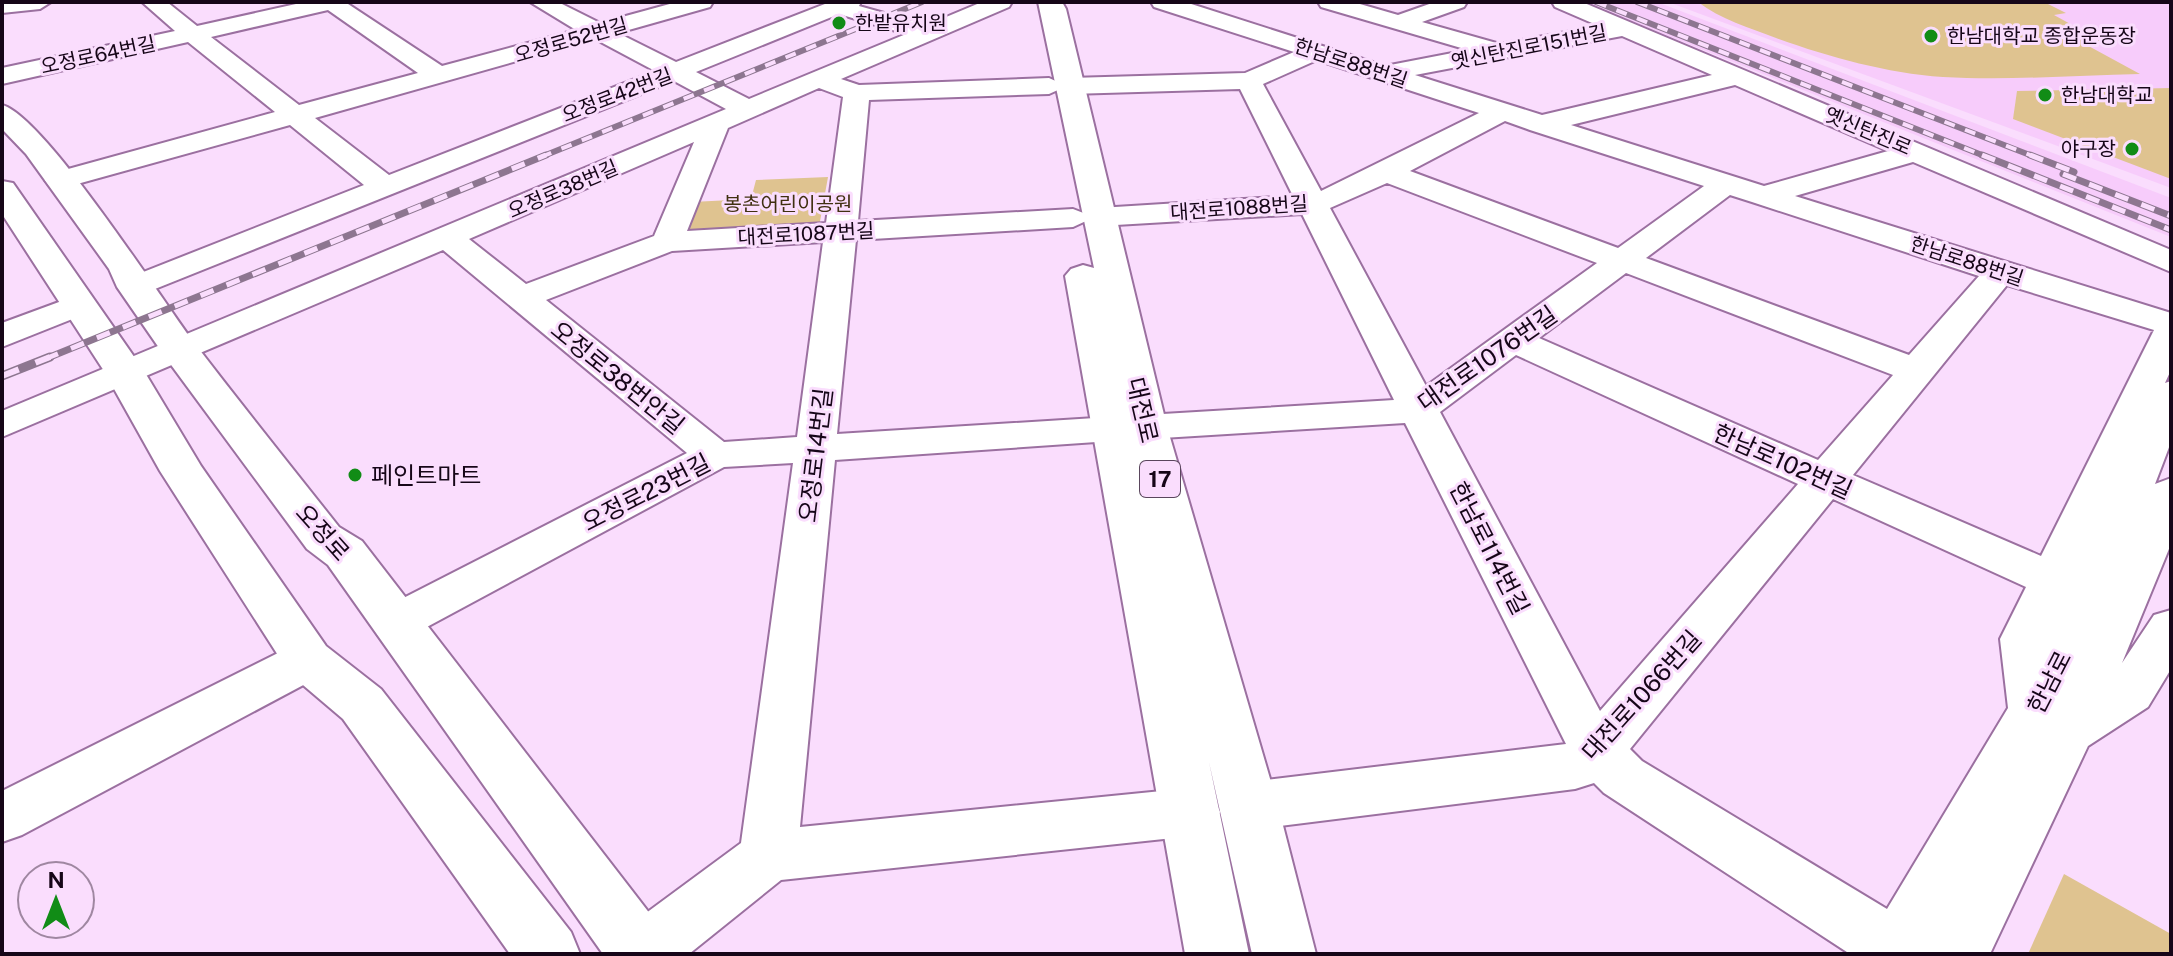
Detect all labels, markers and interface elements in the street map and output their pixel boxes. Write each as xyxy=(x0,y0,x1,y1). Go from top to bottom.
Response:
place label: 한밭유치원 xyxy=(855,11,947,35)
street label: 오정로52번길 xyxy=(512,12,630,68)
marker: 한밭유치원 xyxy=(830,14,848,32)
street label: 옛신탄진로151번길 xyxy=(1449,20,1609,74)
place label: 한남대학교 종합운동장 xyxy=(1947,24,2136,48)
marker: 한남대학교 종합운동장 xyxy=(1922,27,1940,45)
street label: 오정로64번길 xyxy=(38,31,158,79)
street label: 한남로88번길 xyxy=(1291,33,1411,93)
street label: 오정로42번길 xyxy=(558,63,676,127)
place label: 한남대학교 xyxy=(2061,83,2153,107)
marker: 한남대학교 xyxy=(2036,86,2054,104)
street label: 옛신탄진로 xyxy=(1821,102,1915,160)
place label: 야구장 xyxy=(2061,137,2116,161)
marker: 야구장 xyxy=(2123,140,2141,158)
street label: 오정로38번길 xyxy=(504,155,622,223)
street label: 대전로1088번길 xyxy=(1169,191,1309,225)
park label: 봉촌어린이공원 xyxy=(724,192,852,216)
street label: 대전로1087번길 xyxy=(737,218,875,250)
street label: 한남로88번길 xyxy=(1907,231,2027,291)
street label: 대전로1076번길 xyxy=(1412,300,1562,416)
street label: 오정로38번안길 xyxy=(546,315,690,439)
street label: 대전로 xyxy=(1122,375,1164,445)
street label: 오정로14번길 xyxy=(793,386,837,524)
street label: 한남로102번길 xyxy=(1709,418,1857,504)
street label: 오정로23번길 xyxy=(577,448,715,536)
place label: 페인트마트 xyxy=(371,461,481,489)
road number: 17 xyxy=(1140,461,1180,497)
marker: 페인트마트 xyxy=(346,466,364,484)
street label: 한남로114번길 xyxy=(1445,477,1535,619)
street label: 오정로 xyxy=(290,498,356,566)
street label: 대전로1066번길 xyxy=(1576,625,1706,765)
street label: 한남로 xyxy=(2021,646,2077,718)
north arrow xyxy=(16,860,96,940)
text: N xyxy=(47,867,65,893)

